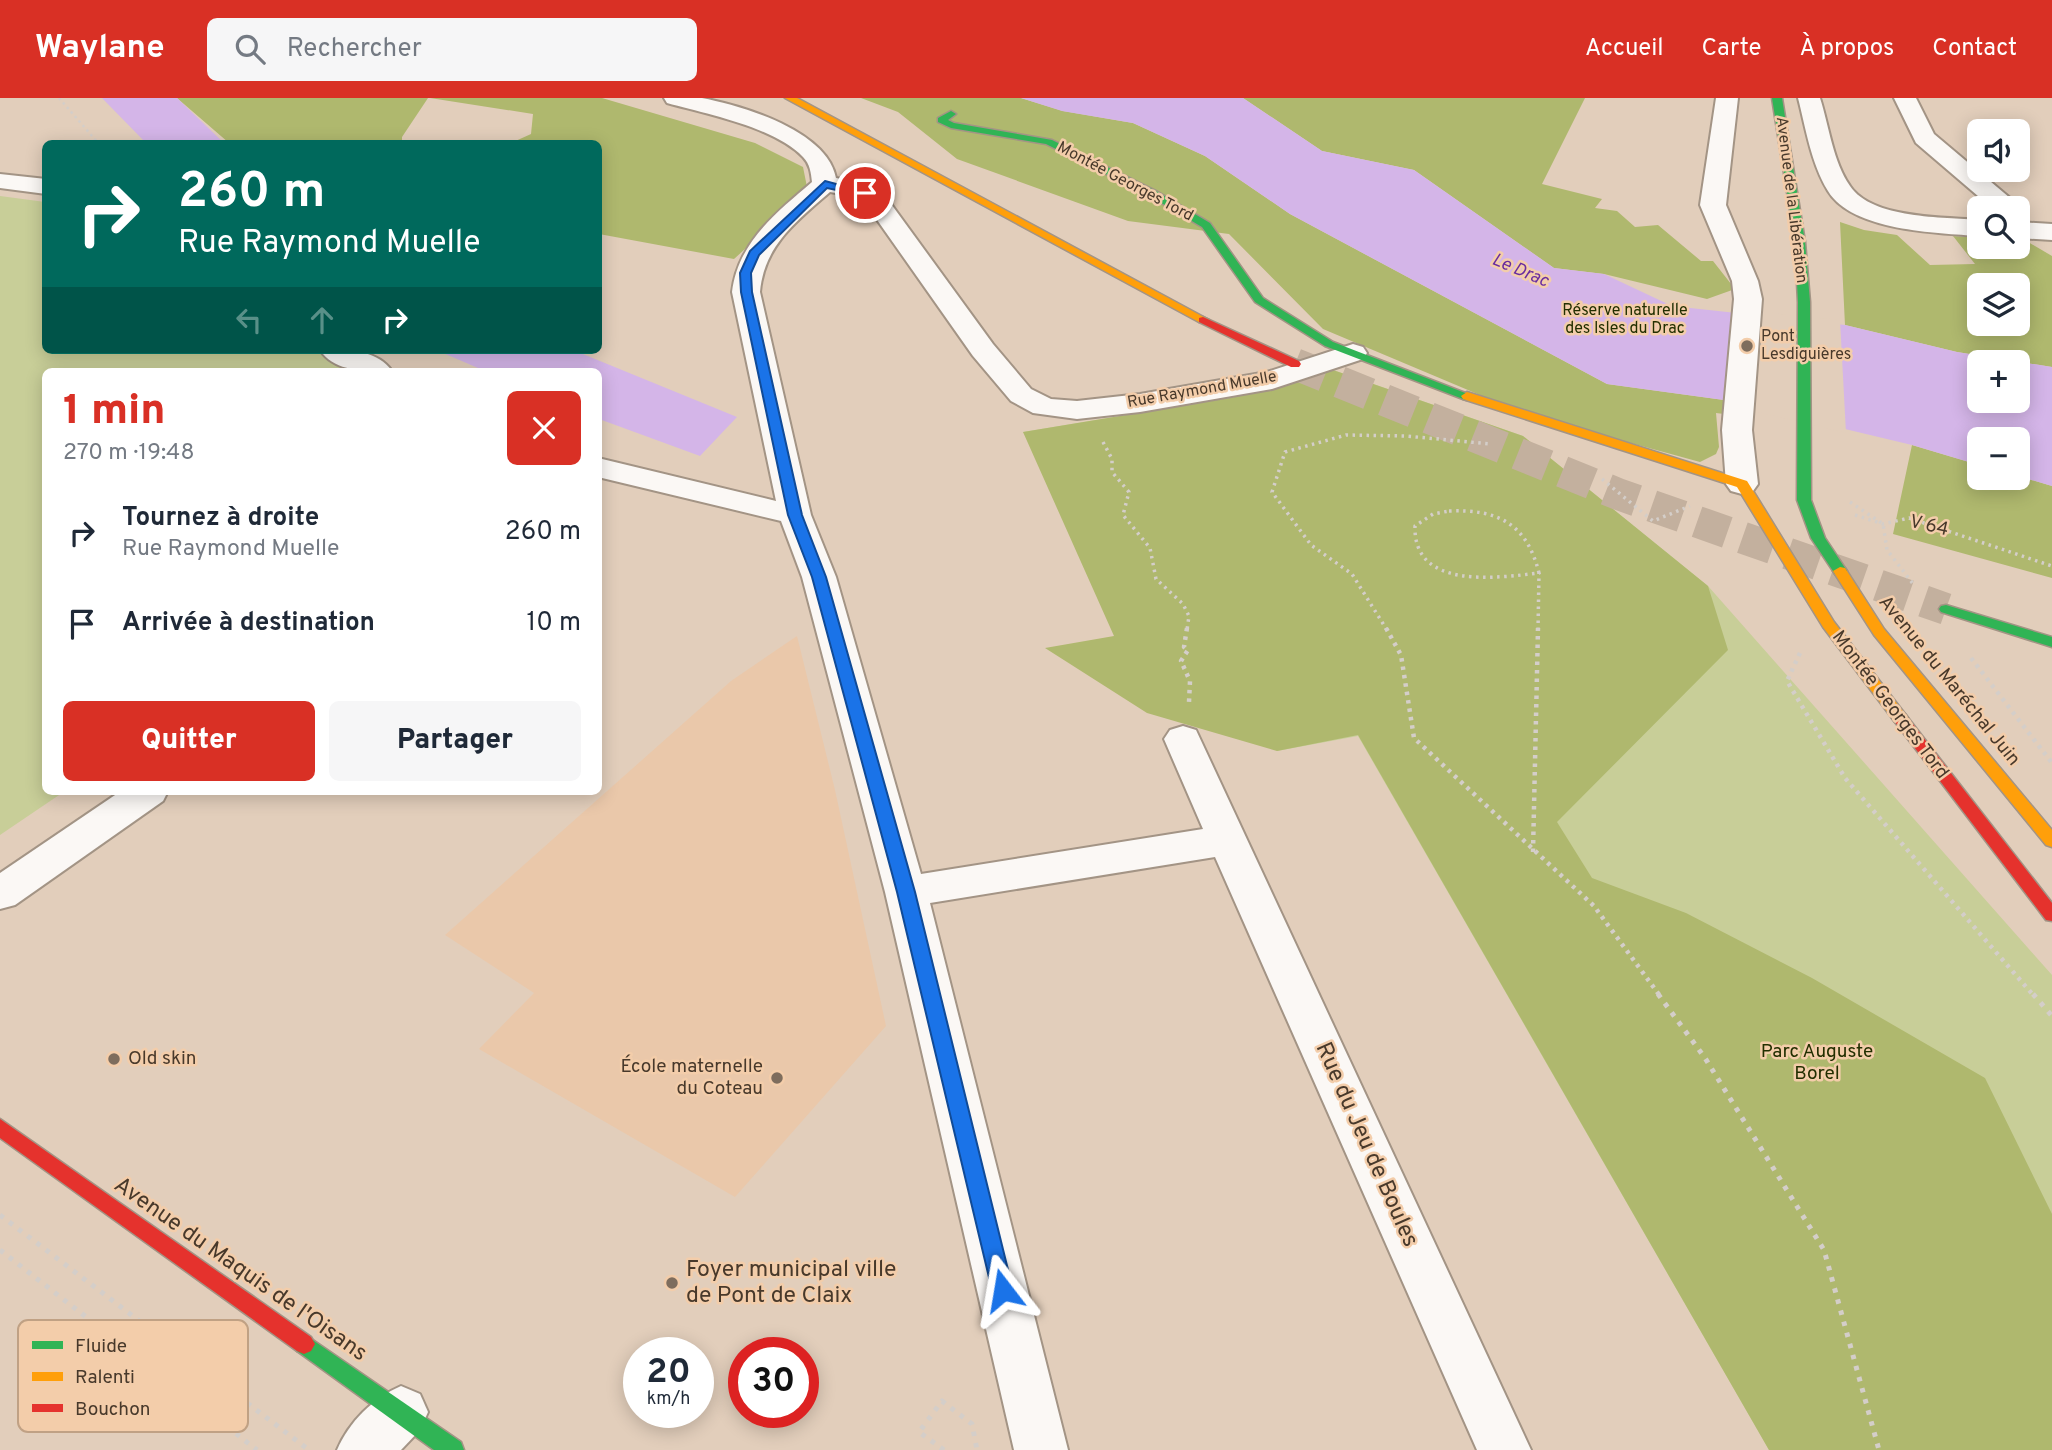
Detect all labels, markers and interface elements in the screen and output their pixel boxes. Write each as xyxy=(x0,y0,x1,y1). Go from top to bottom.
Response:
search box xyxy=(207,18,697,81)
text: Waylane xyxy=(35,28,165,70)
icon: search xyxy=(231,30,269,68)
text: Rechercher xyxy=(287,33,422,66)
text: Accueil xyxy=(1585,34,1664,64)
text: Carte xyxy=(1702,34,1761,64)
text: À propos xyxy=(1799,34,1894,64)
text: Contact xyxy=(1932,34,2017,64)
street label: Avenue de la Libération xyxy=(1771,116,1811,284)
map controls xyxy=(1967,119,2030,490)
button: sound xyxy=(1967,119,2030,182)
street label: Montée Georges Tord xyxy=(1053,138,1197,226)
text: 260 m xyxy=(178,163,325,225)
pin xyxy=(835,163,895,223)
icon: right xyxy=(63,168,154,259)
icon: arrive xyxy=(846,174,884,212)
button: search xyxy=(1967,196,2030,259)
text: Rue Raymond Muelle xyxy=(178,224,480,264)
water label: Le Drac xyxy=(1488,249,1552,293)
button: layers xyxy=(1967,273,2030,336)
icon: left xyxy=(230,301,268,339)
icon: ahead xyxy=(303,301,341,339)
icon: right xyxy=(376,301,414,339)
park label: Réserve naturelle des Isles du Drac xyxy=(1562,301,1688,339)
place label: Pont Lesdiguières xyxy=(1761,327,1851,365)
marker: Pont Lesdiguières xyxy=(1739,338,1755,354)
button: + xyxy=(1967,350,2030,413)
street label: Rue Raymond Muelle xyxy=(1126,367,1278,413)
text: 1 min xyxy=(63,386,166,439)
button: close xyxy=(507,391,581,465)
button: − xyxy=(1967,427,2030,490)
text: 270 m · 19:48 xyxy=(63,439,194,468)
text: Tournez à droite xyxy=(122,502,319,535)
street label: V 64 xyxy=(1907,510,1951,542)
icon: right xyxy=(63,514,101,552)
text: 260 m xyxy=(505,516,581,549)
text: Rue Raymond Muelle xyxy=(122,535,339,564)
street label: Avenue du Maréchal Juin xyxy=(1873,591,2025,771)
icon: arrive xyxy=(63,605,101,643)
text: Arrivée à destination xyxy=(122,607,375,640)
text: 10 m xyxy=(526,607,581,640)
street label: Montée Georges Tord xyxy=(1826,626,1954,784)
button: Quitter xyxy=(63,701,315,781)
button: Partager xyxy=(329,701,581,781)
street label: Rue du Jeu de Boules xyxy=(1308,1038,1424,1252)
park label: Parc Auguste Borel xyxy=(1761,1040,1873,1086)
place label: Old skin xyxy=(128,1047,197,1071)
marker: Old skin xyxy=(106,1051,122,1067)
place label: École maternelle du Coteau xyxy=(620,1054,763,1101)
marker: École maternelle du Coteau xyxy=(769,1070,785,1086)
street label: Avenue du Maquis de l'Oisans xyxy=(108,1171,372,1369)
position arrow xyxy=(966,1253,1040,1327)
place label: Foyer municipal ville de Pont de Claix xyxy=(686,1256,896,1311)
marker: Foyer municipal ville de Pont de Claix xyxy=(664,1275,680,1291)
legend xyxy=(18,1320,248,1432)
text: Fluide xyxy=(75,1335,127,1359)
speed limit sign: 30 xyxy=(728,1337,819,1428)
text: 20 xyxy=(646,1351,691,1395)
text: Ralenti xyxy=(75,1366,135,1390)
text: km/h xyxy=(647,1388,690,1411)
text: Bouchon xyxy=(75,1398,151,1422)

